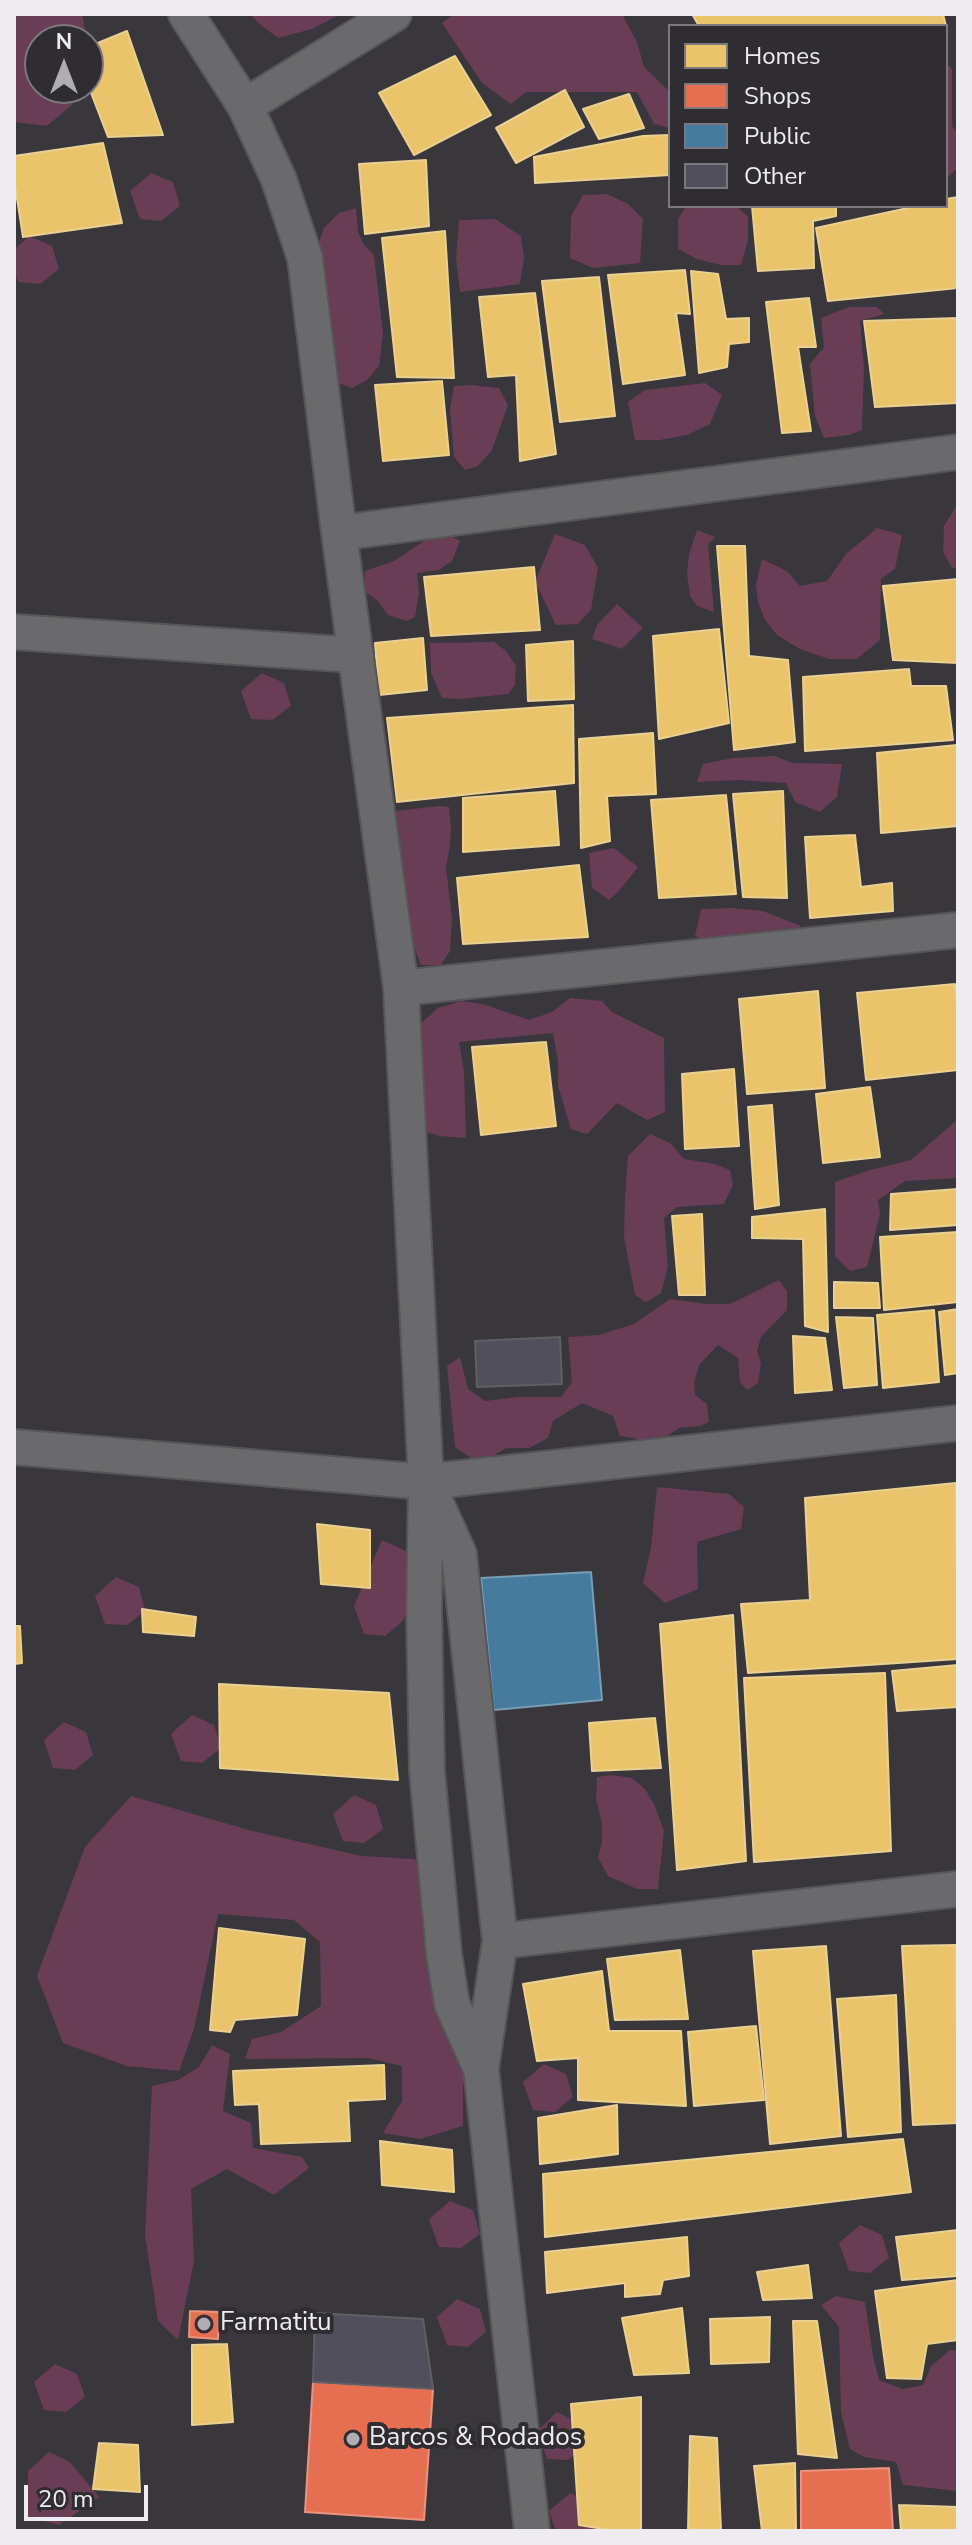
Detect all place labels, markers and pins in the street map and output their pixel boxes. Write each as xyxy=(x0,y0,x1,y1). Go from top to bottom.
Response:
place label: Farmatitu xyxy=(220,2308,332,2340)
marker: Farmatitu xyxy=(195,2315,213,2333)
place label: Barcos & Rodados xyxy=(369,2423,582,2455)
marker: Barcos & Rodados xyxy=(344,2430,362,2448)

